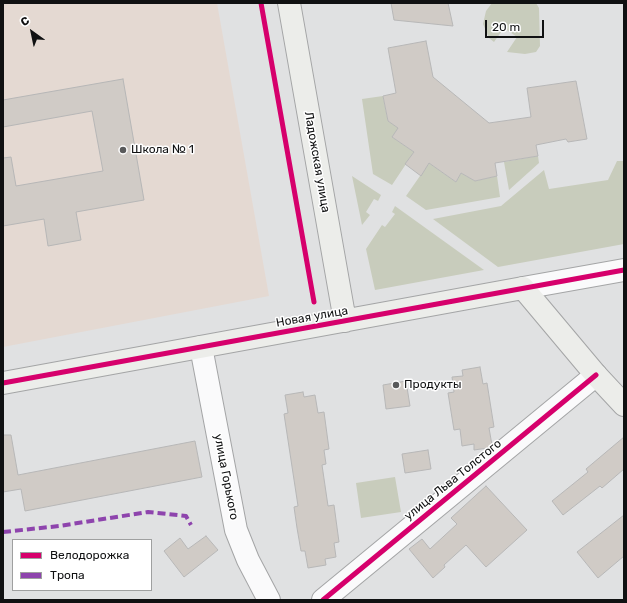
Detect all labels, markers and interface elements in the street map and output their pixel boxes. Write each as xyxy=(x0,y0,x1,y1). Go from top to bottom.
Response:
north arrow xyxy=(12,12,52,52)
scale bar xyxy=(487,12,546,38)
text: С xyxy=(18,14,32,29)
text: 20 m xyxy=(492,20,520,34)
street label: Ладожская улица xyxy=(301,110,333,214)
place label: Школа № 1 xyxy=(131,143,194,157)
marker: Школа № 1 xyxy=(118,145,128,155)
street label: Новая улица xyxy=(275,304,349,330)
place label: Продукты xyxy=(404,378,461,392)
marker: Продукты xyxy=(391,380,401,390)
street label: улица Горького xyxy=(211,433,241,521)
street label: улица Льва Толстого xyxy=(402,436,504,524)
legend xyxy=(12,539,152,591)
text: Велодорожка xyxy=(50,548,129,562)
text: Тропа xyxy=(50,568,85,582)

